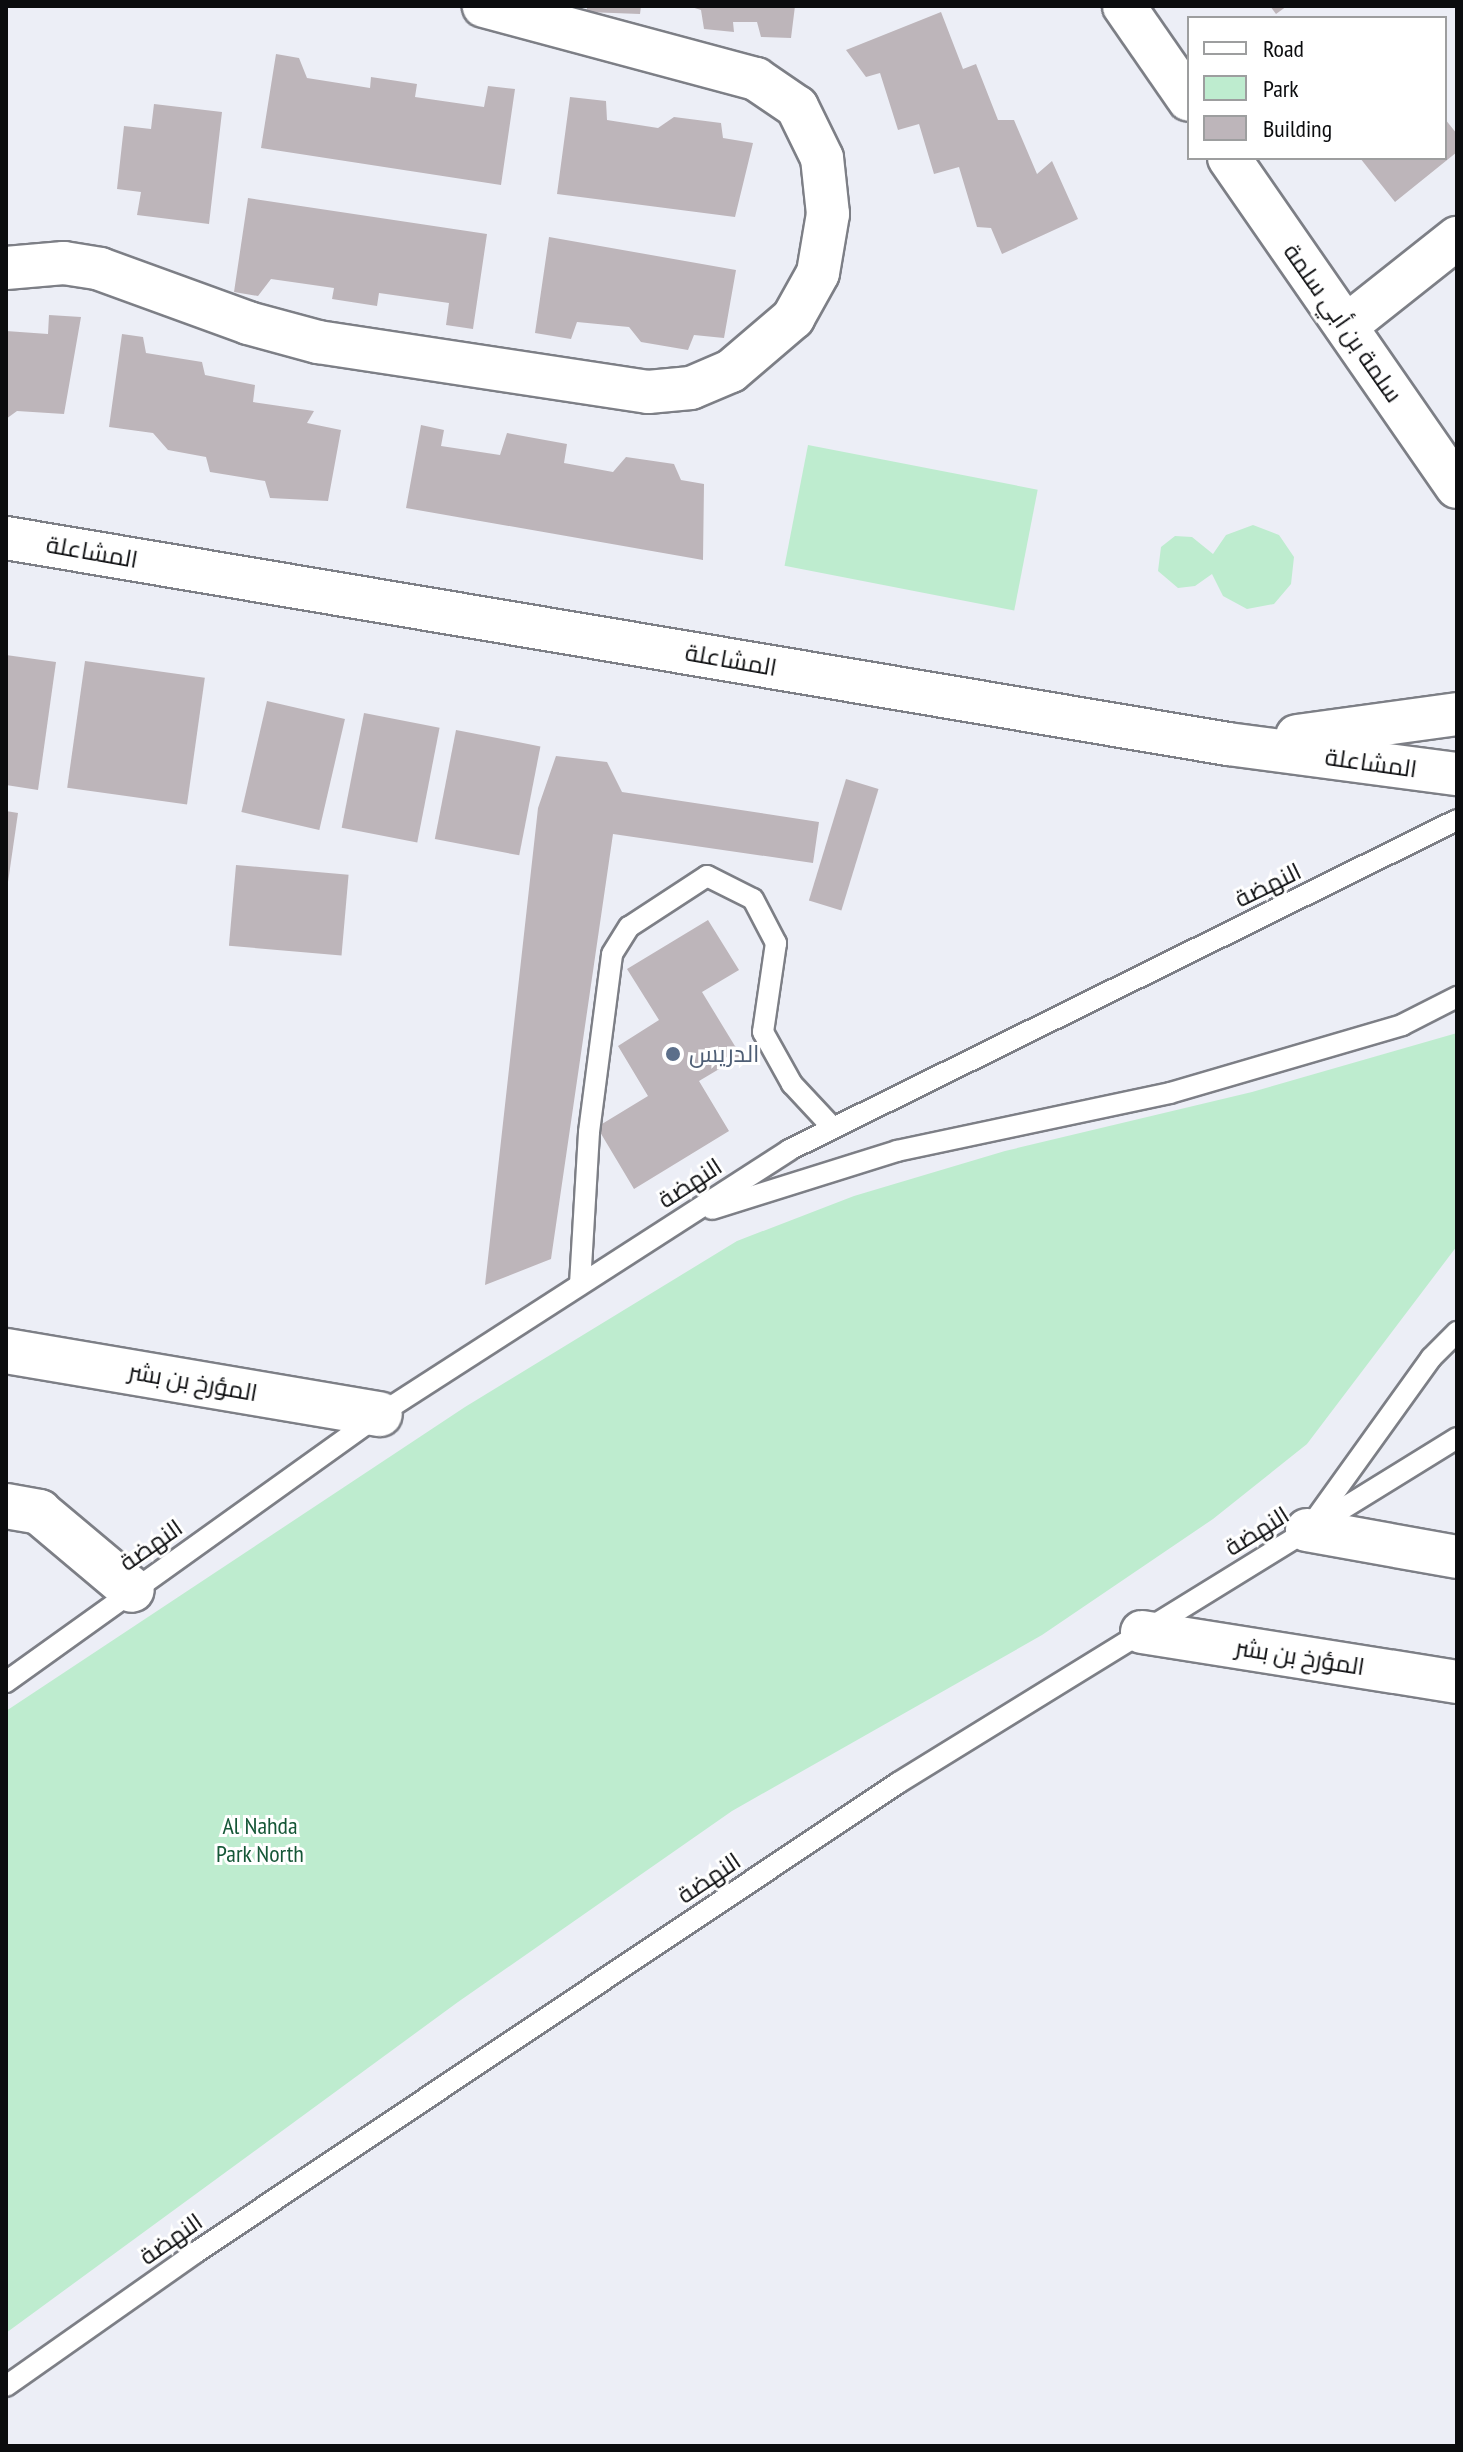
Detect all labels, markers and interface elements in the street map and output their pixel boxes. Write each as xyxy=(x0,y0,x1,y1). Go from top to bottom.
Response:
legend xyxy=(1187,16,1447,160)
text: Road xyxy=(1263,33,1304,64)
text: Park xyxy=(1263,73,1299,104)
text: Building xyxy=(1263,113,1332,144)
street label: سلمة بن أبي سلمة xyxy=(1278,238,1408,408)
street label: المشاعلة xyxy=(44,530,140,574)
street label: المشاعلة xyxy=(683,638,779,682)
street label: المشاعلة xyxy=(1323,742,1419,784)
street label: النهضة xyxy=(1230,857,1306,913)
place label: الدريس xyxy=(689,1040,759,1068)
marker: الدريس xyxy=(664,1045,682,1063)
street label: النهضة xyxy=(653,1152,727,1214)
street label: المؤرخ بن بشر xyxy=(126,1356,260,1408)
street label: النهضة xyxy=(1220,1500,1294,1562)
street label: النهضة xyxy=(114,1513,188,1577)
street label: المؤرخ بن بشر xyxy=(1233,1633,1367,1681)
park label: Al Nahda Park North xyxy=(216,1812,304,1868)
street label: النهضة xyxy=(672,1846,746,1910)
street label: النهضة xyxy=(134,2207,208,2271)

